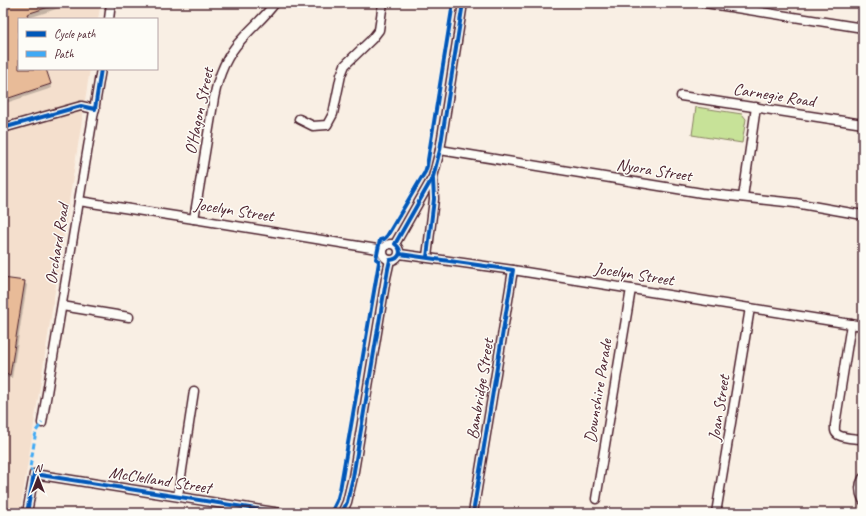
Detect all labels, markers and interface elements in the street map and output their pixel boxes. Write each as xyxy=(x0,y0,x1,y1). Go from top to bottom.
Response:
legend xyxy=(18,18,158,70)
text: Cycle path xyxy=(54,26,96,42)
text: Path xyxy=(54,46,74,62)
street label: O'Hagon Street xyxy=(180,64,219,156)
street label: Carnegie Road xyxy=(732,78,819,112)
street label: Nyora Street xyxy=(615,154,695,187)
street label: Jocelyn Street xyxy=(192,193,277,227)
street label: Orchard Road xyxy=(40,200,74,286)
street label: Jocelyn Street xyxy=(592,257,677,291)
street label: Bambridge Street xyxy=(462,335,499,441)
street label: Downshire Parade xyxy=(579,336,617,444)
street label: Joan Street xyxy=(703,371,735,443)
north arrow xyxy=(18,458,58,498)
text: N xyxy=(35,461,44,475)
street label: McClelland Street xyxy=(108,462,215,499)

